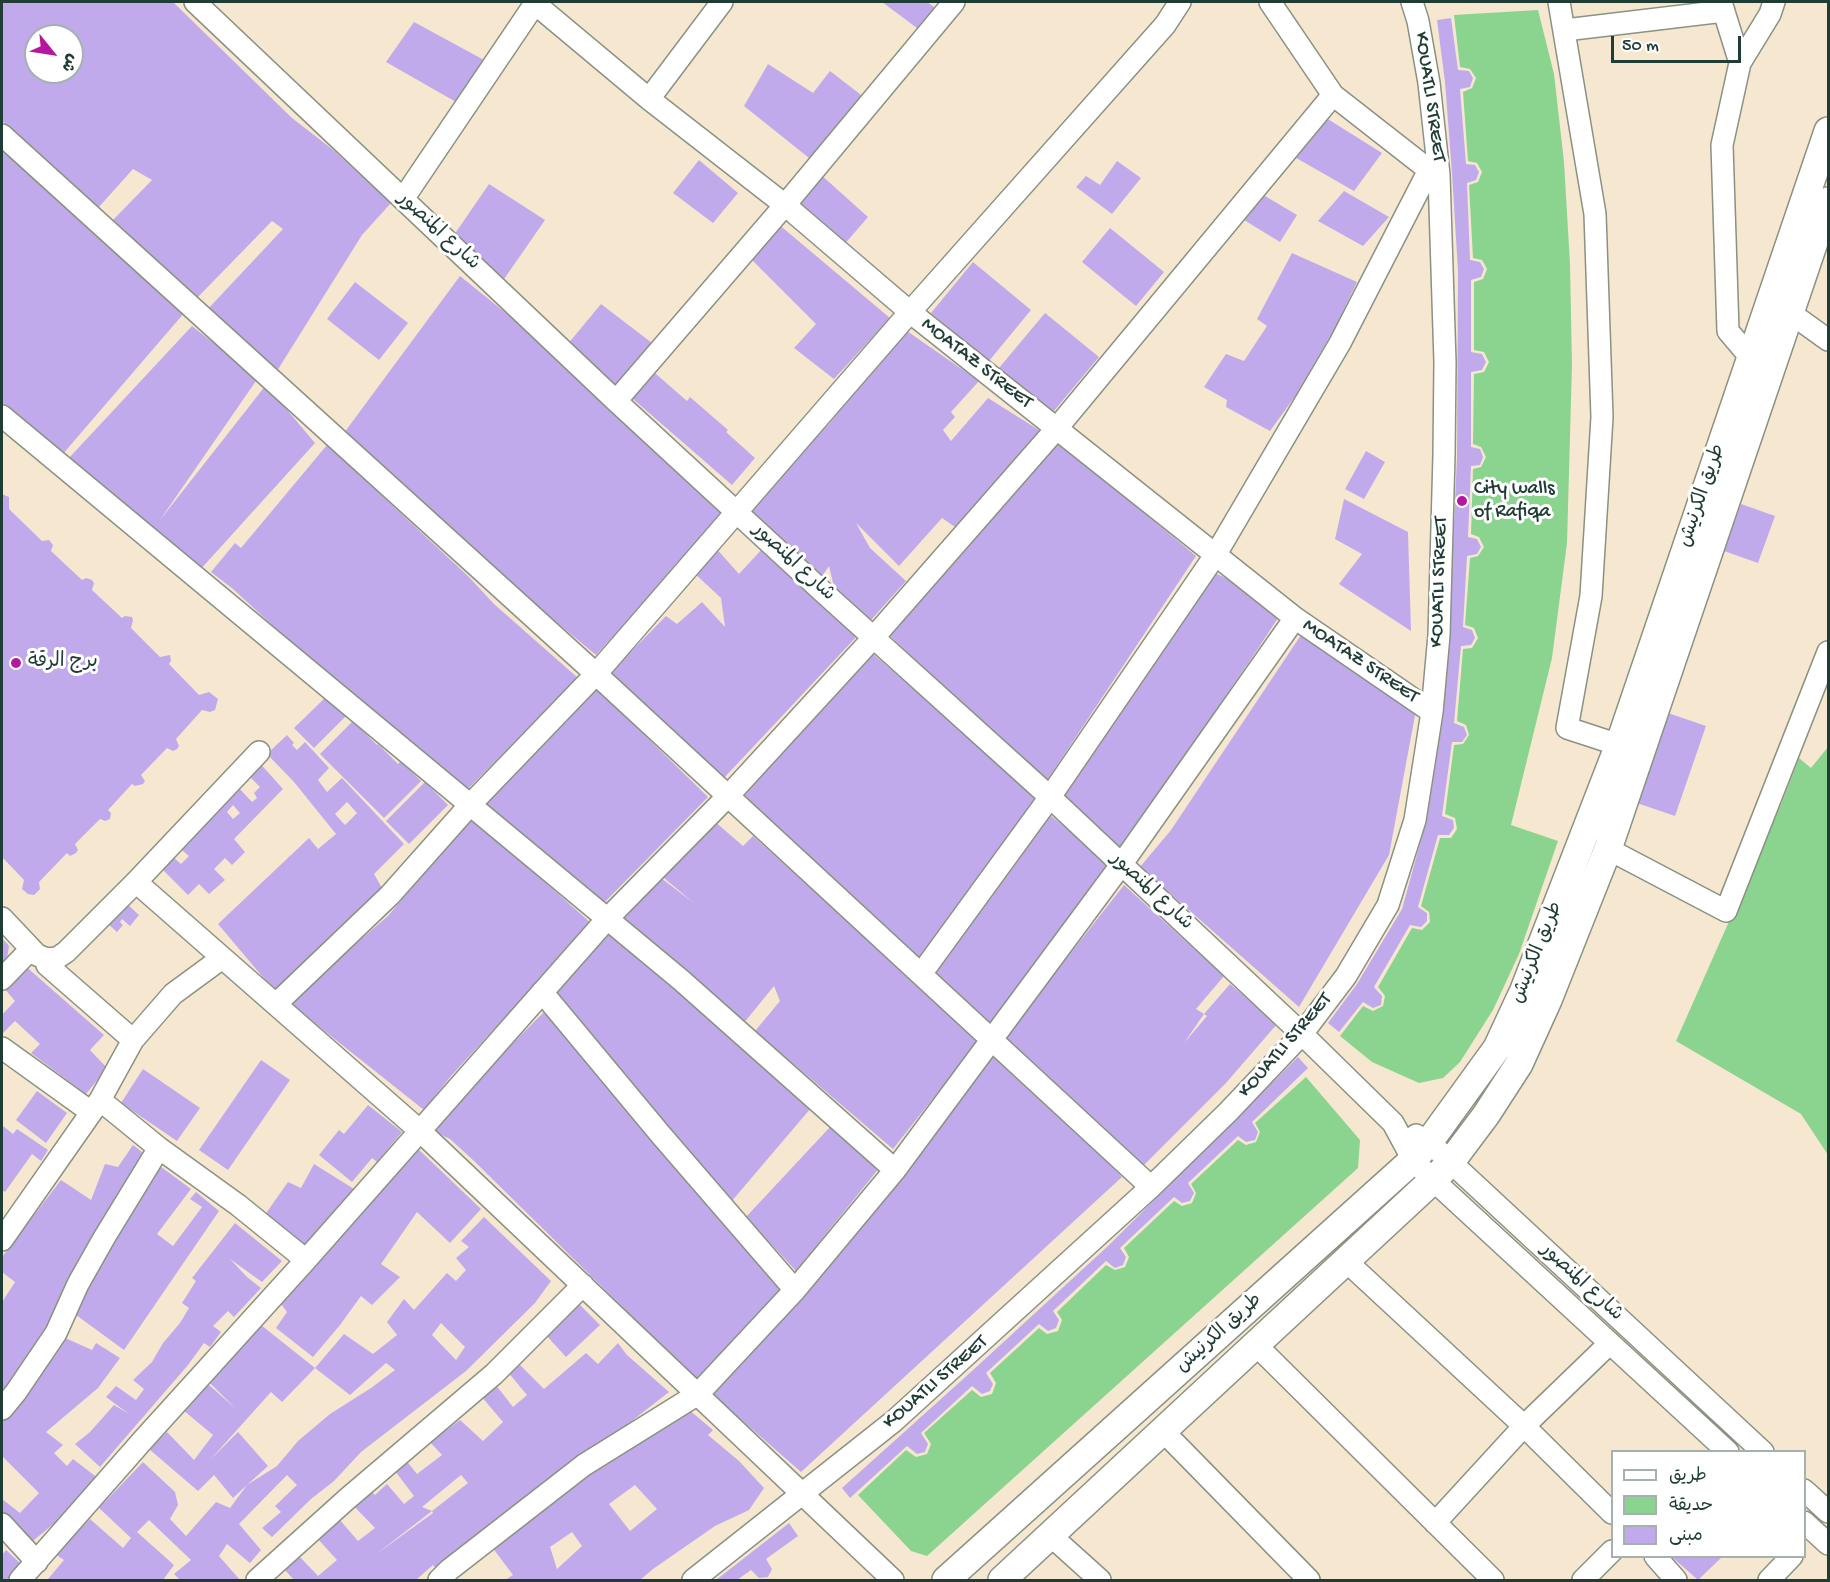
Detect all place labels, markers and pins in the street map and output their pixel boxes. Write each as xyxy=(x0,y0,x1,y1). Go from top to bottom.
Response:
place label: City walls of Rafiqa xyxy=(1474,478,1555,525)
marker: City walls of Rafiqa xyxy=(1455,494,1469,508)
place label: برج الرقة xyxy=(28,651,98,675)
marker: برج الرقة xyxy=(9,656,23,670)

